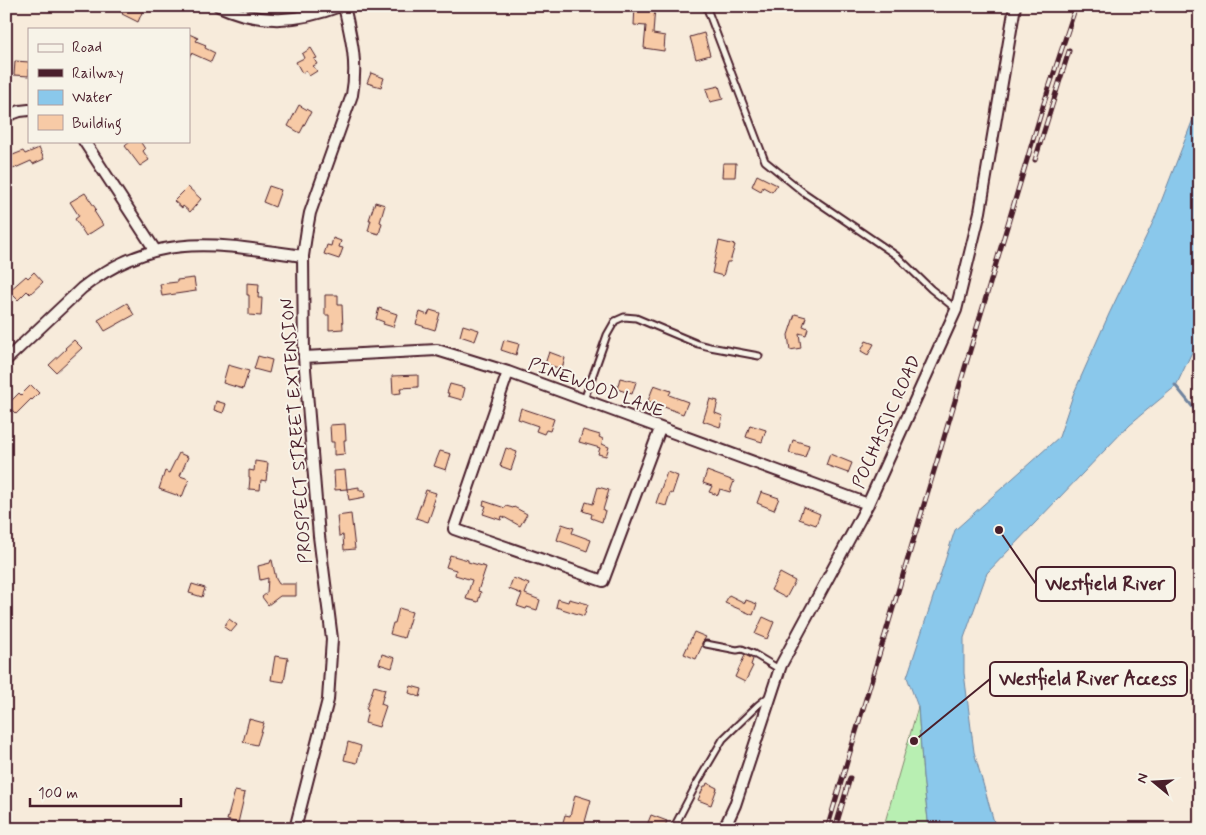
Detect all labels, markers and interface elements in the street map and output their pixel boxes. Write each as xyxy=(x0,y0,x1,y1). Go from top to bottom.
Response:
legend xyxy=(28,28,190,142)
text: Road xyxy=(72,38,102,58)
text: Railway xyxy=(72,64,124,84)
text: Water xyxy=(72,88,112,108)
text: Building xyxy=(72,114,122,135)
street label: PROSPECT STREET EXTENSION xyxy=(276,297,318,565)
street label: PINEWOOD LANE xyxy=(525,352,667,424)
street label: POCHASSIC ROAD xyxy=(847,352,927,492)
callout: Westfield River xyxy=(1036,567,1175,601)
text: Westfield River xyxy=(1044,572,1166,597)
callout: Westfield River Access xyxy=(990,662,1187,696)
text: Westfield River Access xyxy=(998,667,1177,692)
north arrow xyxy=(1128,758,1178,808)
text: N xyxy=(1133,771,1153,786)
scale bar xyxy=(30,775,181,807)
text: 100 m xyxy=(38,784,78,804)

